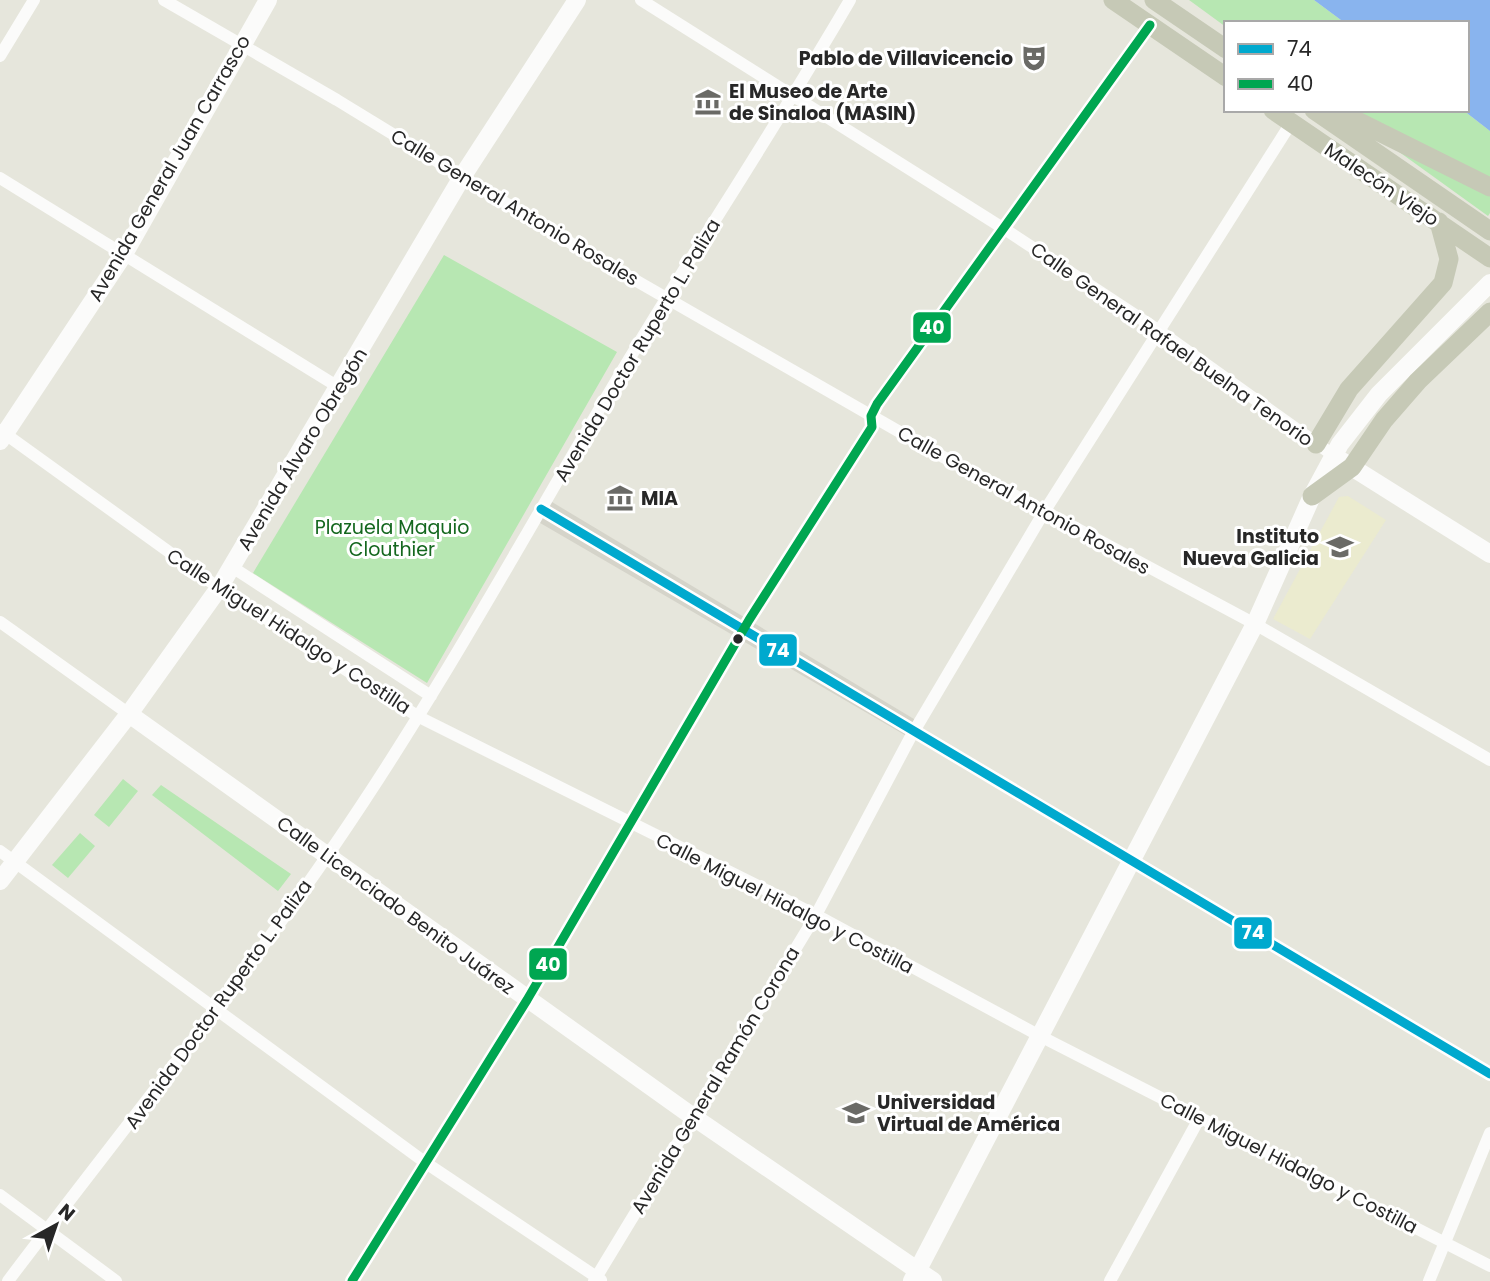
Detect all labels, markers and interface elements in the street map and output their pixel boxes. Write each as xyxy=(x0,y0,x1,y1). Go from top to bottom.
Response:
legend xyxy=(1224,21,1469,112)
street label: Avenida General Juan Carrasco xyxy=(82,30,257,306)
text: 74 xyxy=(1287,34,1312,63)
theatre icon: Pablo de Villavicencio xyxy=(1019,43,1049,73)
place label: Pablo de Villavicencio xyxy=(799,45,1013,72)
text: 40 xyxy=(1287,69,1313,98)
place label: El Museo de Arte de Sinaloa (MASIN) xyxy=(729,78,916,127)
museum icon: El Museo de Arte de Sinaloa (MASIN) xyxy=(693,87,723,117)
street label: Calle General Antonio Rosales xyxy=(386,123,644,292)
street label: Malecón Viejo xyxy=(1319,136,1444,233)
street label: Avenida Doctor Ruperto L. Paliza xyxy=(548,214,727,487)
street label: Calle General Rafael Buelna Tenorio xyxy=(1025,236,1319,453)
line badge: 40 xyxy=(912,311,952,344)
text: 40 xyxy=(919,314,945,341)
street label: Avenida Álvaro Obregón xyxy=(231,343,374,556)
street label: Calle General Antonio Rosales xyxy=(893,420,1155,581)
museum icon: MIA xyxy=(605,483,635,513)
place label: MIA xyxy=(641,485,678,512)
park label: Plazuela Maquio Clouthier xyxy=(315,514,469,563)
place label: Instituto Nueva Galicia xyxy=(1183,523,1319,572)
school or university icon: Instituto Nueva Galicia xyxy=(1325,532,1355,562)
street label: Calle Miguel Hidalgo y Costilla xyxy=(162,542,416,721)
unlabelled marker xyxy=(731,632,745,646)
line badge: 74 xyxy=(758,633,798,667)
text: 74 xyxy=(766,637,790,664)
street label: Calle Licenciado Benito Juárez xyxy=(271,810,520,1001)
street label: Calle Miguel Hidalgo y Costilla xyxy=(651,827,918,980)
street label: Avenida Doctor Ruperto L. Paliza xyxy=(119,874,318,1135)
line badge: 74 xyxy=(1233,916,1273,950)
text: 74 xyxy=(1241,919,1265,946)
street label: Avenida General Ramón Corona xyxy=(625,942,806,1219)
line badge: 40 xyxy=(528,947,568,981)
text: 40 xyxy=(535,951,561,978)
street label: Calle Miguel Hidalgo y Costilla xyxy=(1155,1087,1422,1240)
place label: Universidad Virtual de América xyxy=(877,1089,1060,1138)
school or university icon: Universidad Virtual de América xyxy=(841,1098,871,1128)
north arrow xyxy=(21,1190,91,1260)
text: N xyxy=(52,1197,81,1227)

